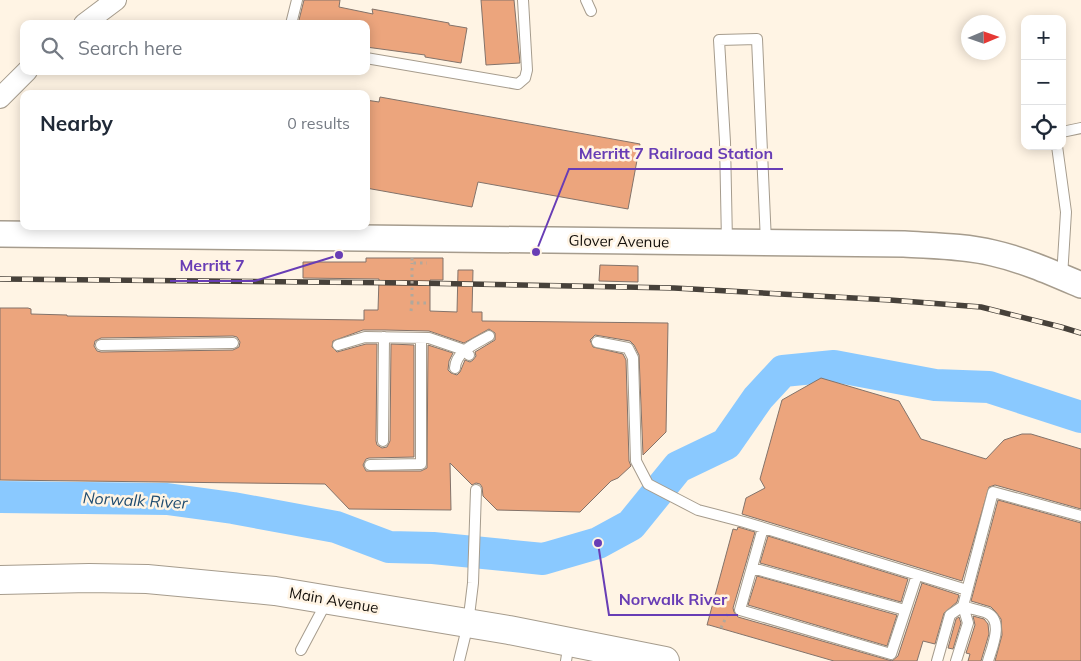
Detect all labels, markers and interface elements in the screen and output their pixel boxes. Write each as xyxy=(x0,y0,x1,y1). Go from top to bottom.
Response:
north arrow xyxy=(961,15,1006,60)
map controls xyxy=(1021,15,1066,150)
button: + xyxy=(1021,15,1066,60)
search box xyxy=(20,20,370,75)
icon: search xyxy=(38,34,66,62)
text: Search here xyxy=(78,36,182,60)
button: − xyxy=(1021,60,1066,105)
button: locate xyxy=(1021,105,1066,150)
text: Nearby xyxy=(40,110,113,136)
text: 0 results xyxy=(287,113,350,133)
callout: Merritt 7 Railroad Station xyxy=(569,138,783,169)
text: Merritt 7 Railroad Station xyxy=(579,143,773,163)
street label: Glover Avenue xyxy=(569,231,669,251)
callout: Merritt 7 xyxy=(170,250,255,281)
text: Merritt 7 xyxy=(179,255,245,275)
water label: Norwalk River xyxy=(82,487,189,513)
street label: Main Avenue xyxy=(288,583,380,617)
callout: Norwalk River xyxy=(609,584,738,615)
text: Norwalk River xyxy=(619,589,728,609)

